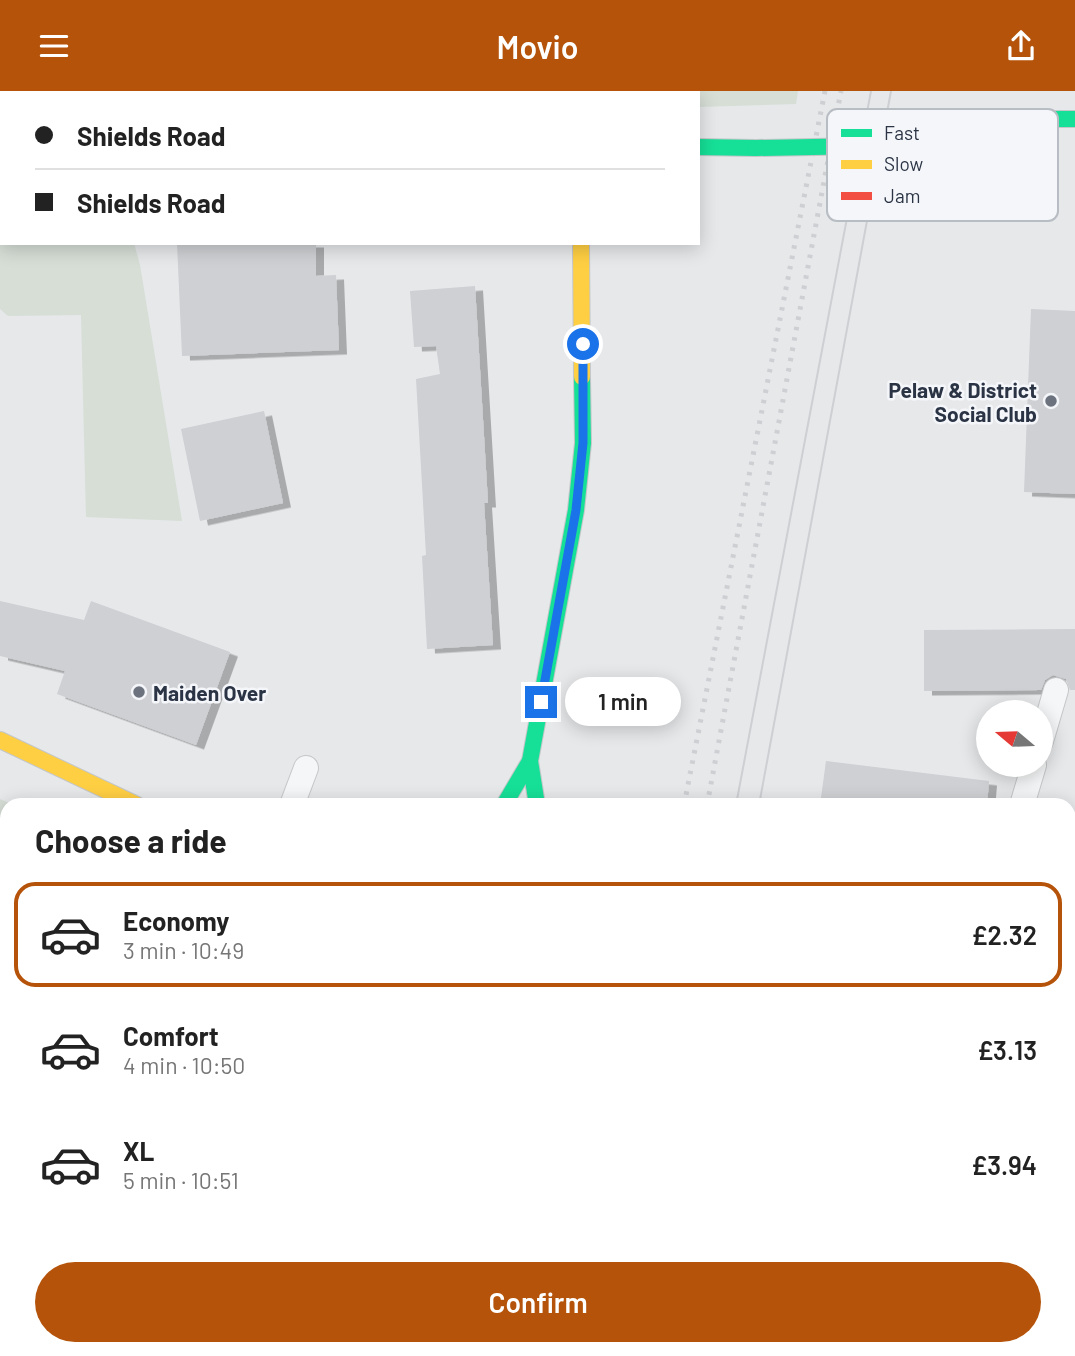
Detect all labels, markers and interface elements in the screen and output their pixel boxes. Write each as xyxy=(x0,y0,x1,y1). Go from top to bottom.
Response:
icon: menu xyxy=(35,27,73,65)
text: Movio xyxy=(497,27,578,65)
icon: share xyxy=(1002,27,1040,65)
legend xyxy=(827,109,1058,221)
text: Shields Road xyxy=(77,120,226,151)
text: Fast xyxy=(884,121,920,144)
text: Slow xyxy=(884,152,923,175)
text: Jam xyxy=(884,184,920,207)
text: Shields Road xyxy=(77,187,226,218)
route start xyxy=(567,328,599,360)
place label: Pelaw & District Social Club xyxy=(889,377,1037,426)
marker: Pelaw & District Social Club xyxy=(1043,393,1059,409)
callout: 1 min xyxy=(566,677,681,727)
place label: Maiden Over xyxy=(153,680,266,705)
marker: Maiden Over xyxy=(131,684,147,700)
route end xyxy=(525,686,557,718)
text: 1 min xyxy=(598,687,648,715)
north arrow xyxy=(976,700,1054,777)
map controls xyxy=(976,700,1053,777)
text: Choose a ride xyxy=(35,821,227,859)
icon: car xyxy=(39,903,102,966)
text: Economy xyxy=(123,905,229,936)
text: £2.32 xyxy=(972,919,1037,950)
text: 3 min · 10:49 xyxy=(123,936,244,964)
icon: car xyxy=(39,1018,102,1081)
text: Comfort xyxy=(123,1020,219,1051)
text: £3.13 xyxy=(977,1034,1037,1065)
text: 4 min · 10:50 xyxy=(123,1051,245,1079)
icon: car xyxy=(39,1133,102,1196)
text: XL xyxy=(123,1135,154,1166)
text: £3.94 xyxy=(971,1149,1037,1180)
text: 5 min · 10:51 xyxy=(123,1166,239,1194)
button: Confirm xyxy=(35,1262,1041,1342)

